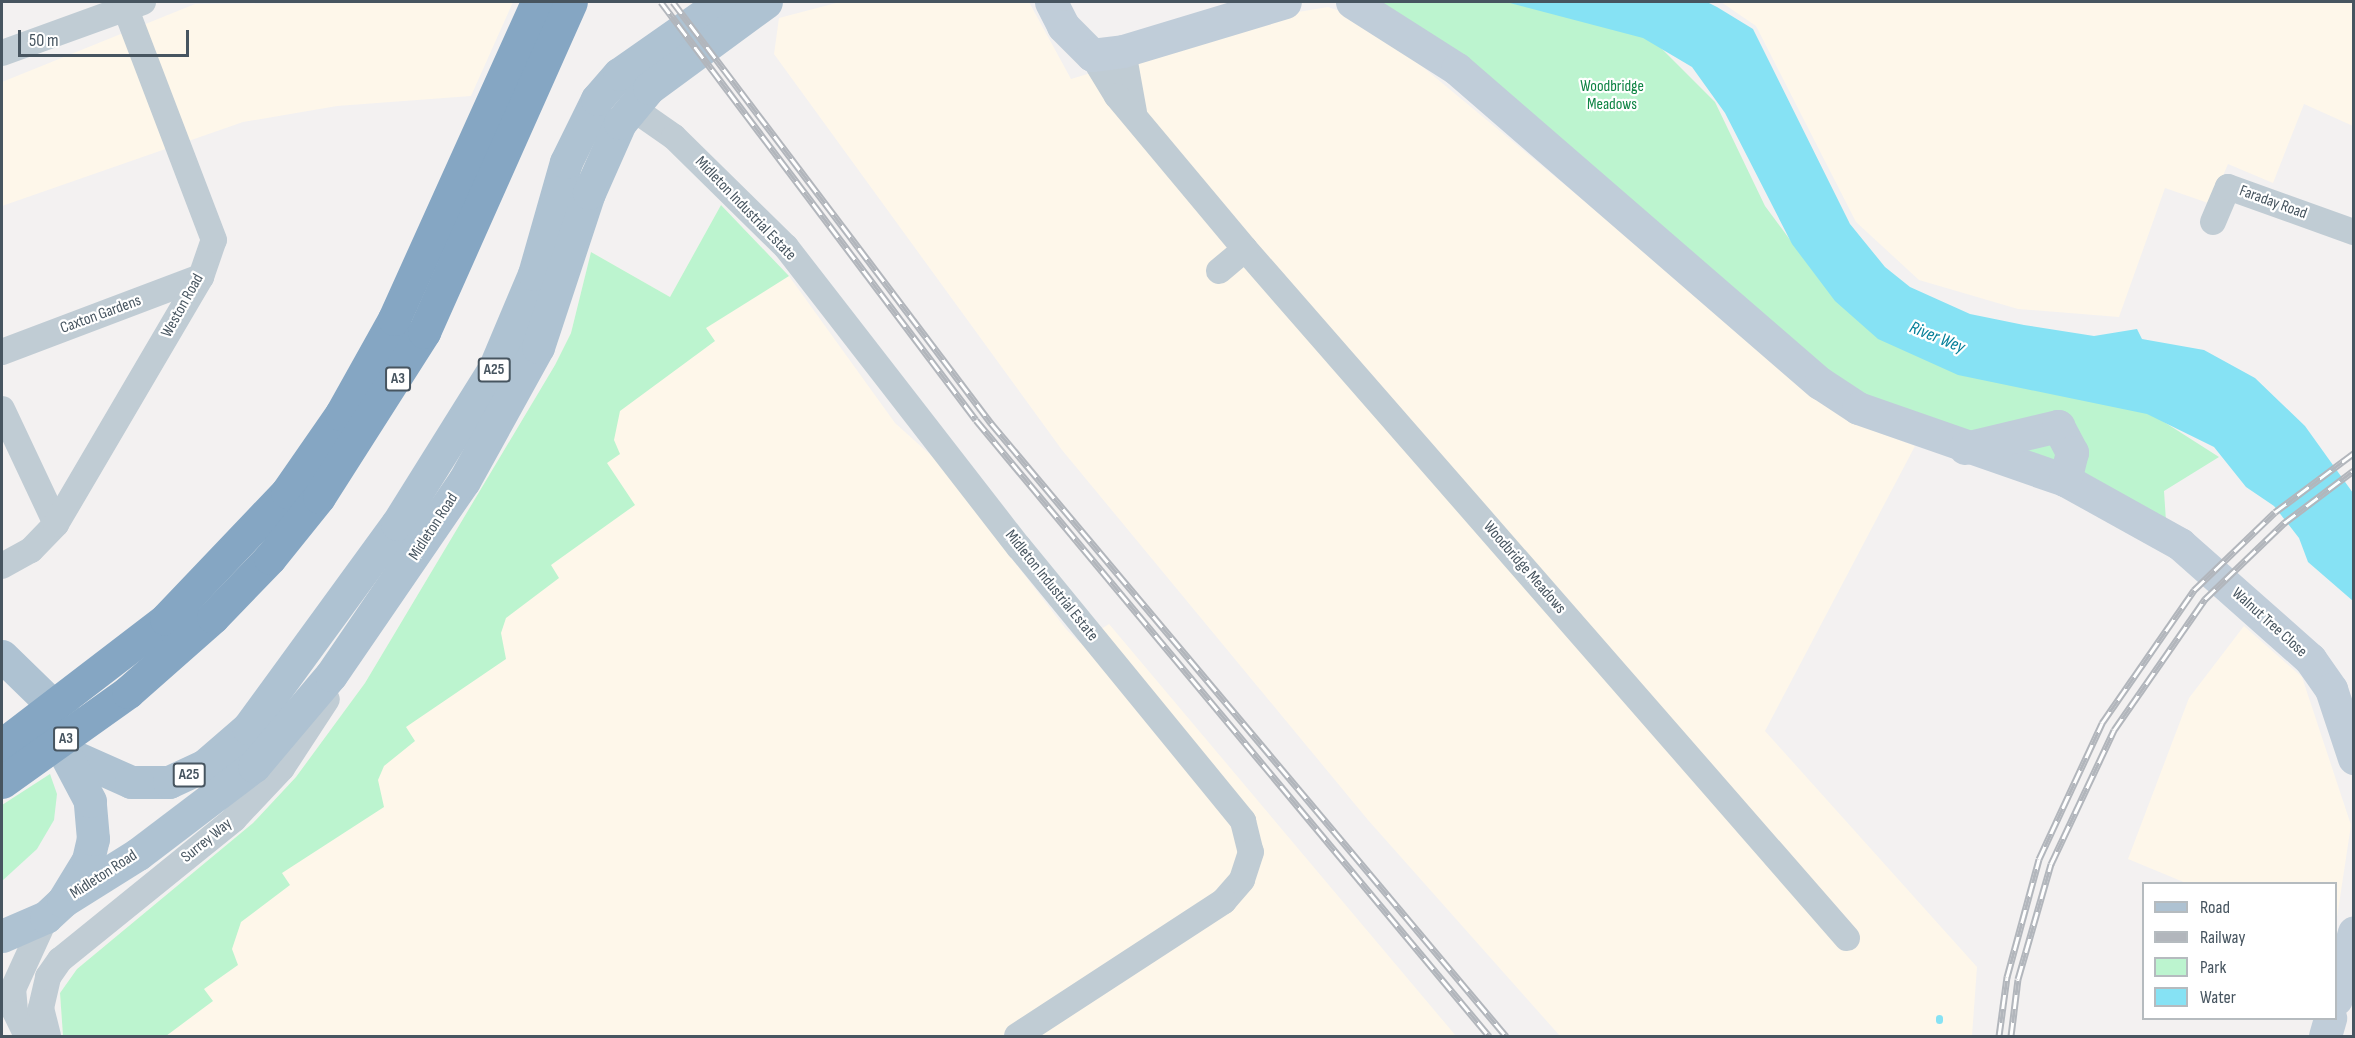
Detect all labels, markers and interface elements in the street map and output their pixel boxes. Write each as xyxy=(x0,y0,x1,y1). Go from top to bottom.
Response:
scale bar xyxy=(21,18,192,56)
text: 50 m xyxy=(29,30,59,51)
park label: Woodbridge Meadows xyxy=(1580,77,1644,115)
street label: Midleton Industrial Estate xyxy=(690,153,800,265)
street label: Faraday Road xyxy=(2237,182,2309,224)
street label: Weston Road xyxy=(158,271,208,341)
street label: Caxton Gardens xyxy=(58,292,144,338)
water label: River Wey xyxy=(1906,317,1968,359)
road number: A25 xyxy=(478,358,510,382)
road number: A3 xyxy=(384,367,412,391)
street label: Midleton Road xyxy=(405,490,463,564)
street label: Woodbridge Meadows xyxy=(1479,518,1569,618)
street label: Midleton Industrial Estate xyxy=(1000,527,1102,645)
street label: Walnut Tree Close xyxy=(2227,584,2311,662)
road number: A3 xyxy=(52,727,80,751)
road number: A25 xyxy=(172,763,206,787)
street label: Surrey Way xyxy=(178,815,236,867)
street label: Midleton Road xyxy=(67,846,141,904)
legend xyxy=(2142,882,2337,1020)
text: Road xyxy=(2200,897,2230,918)
text: Railway xyxy=(2200,927,2245,948)
text: Park xyxy=(2200,957,2226,978)
text: Water xyxy=(2200,987,2236,1008)

